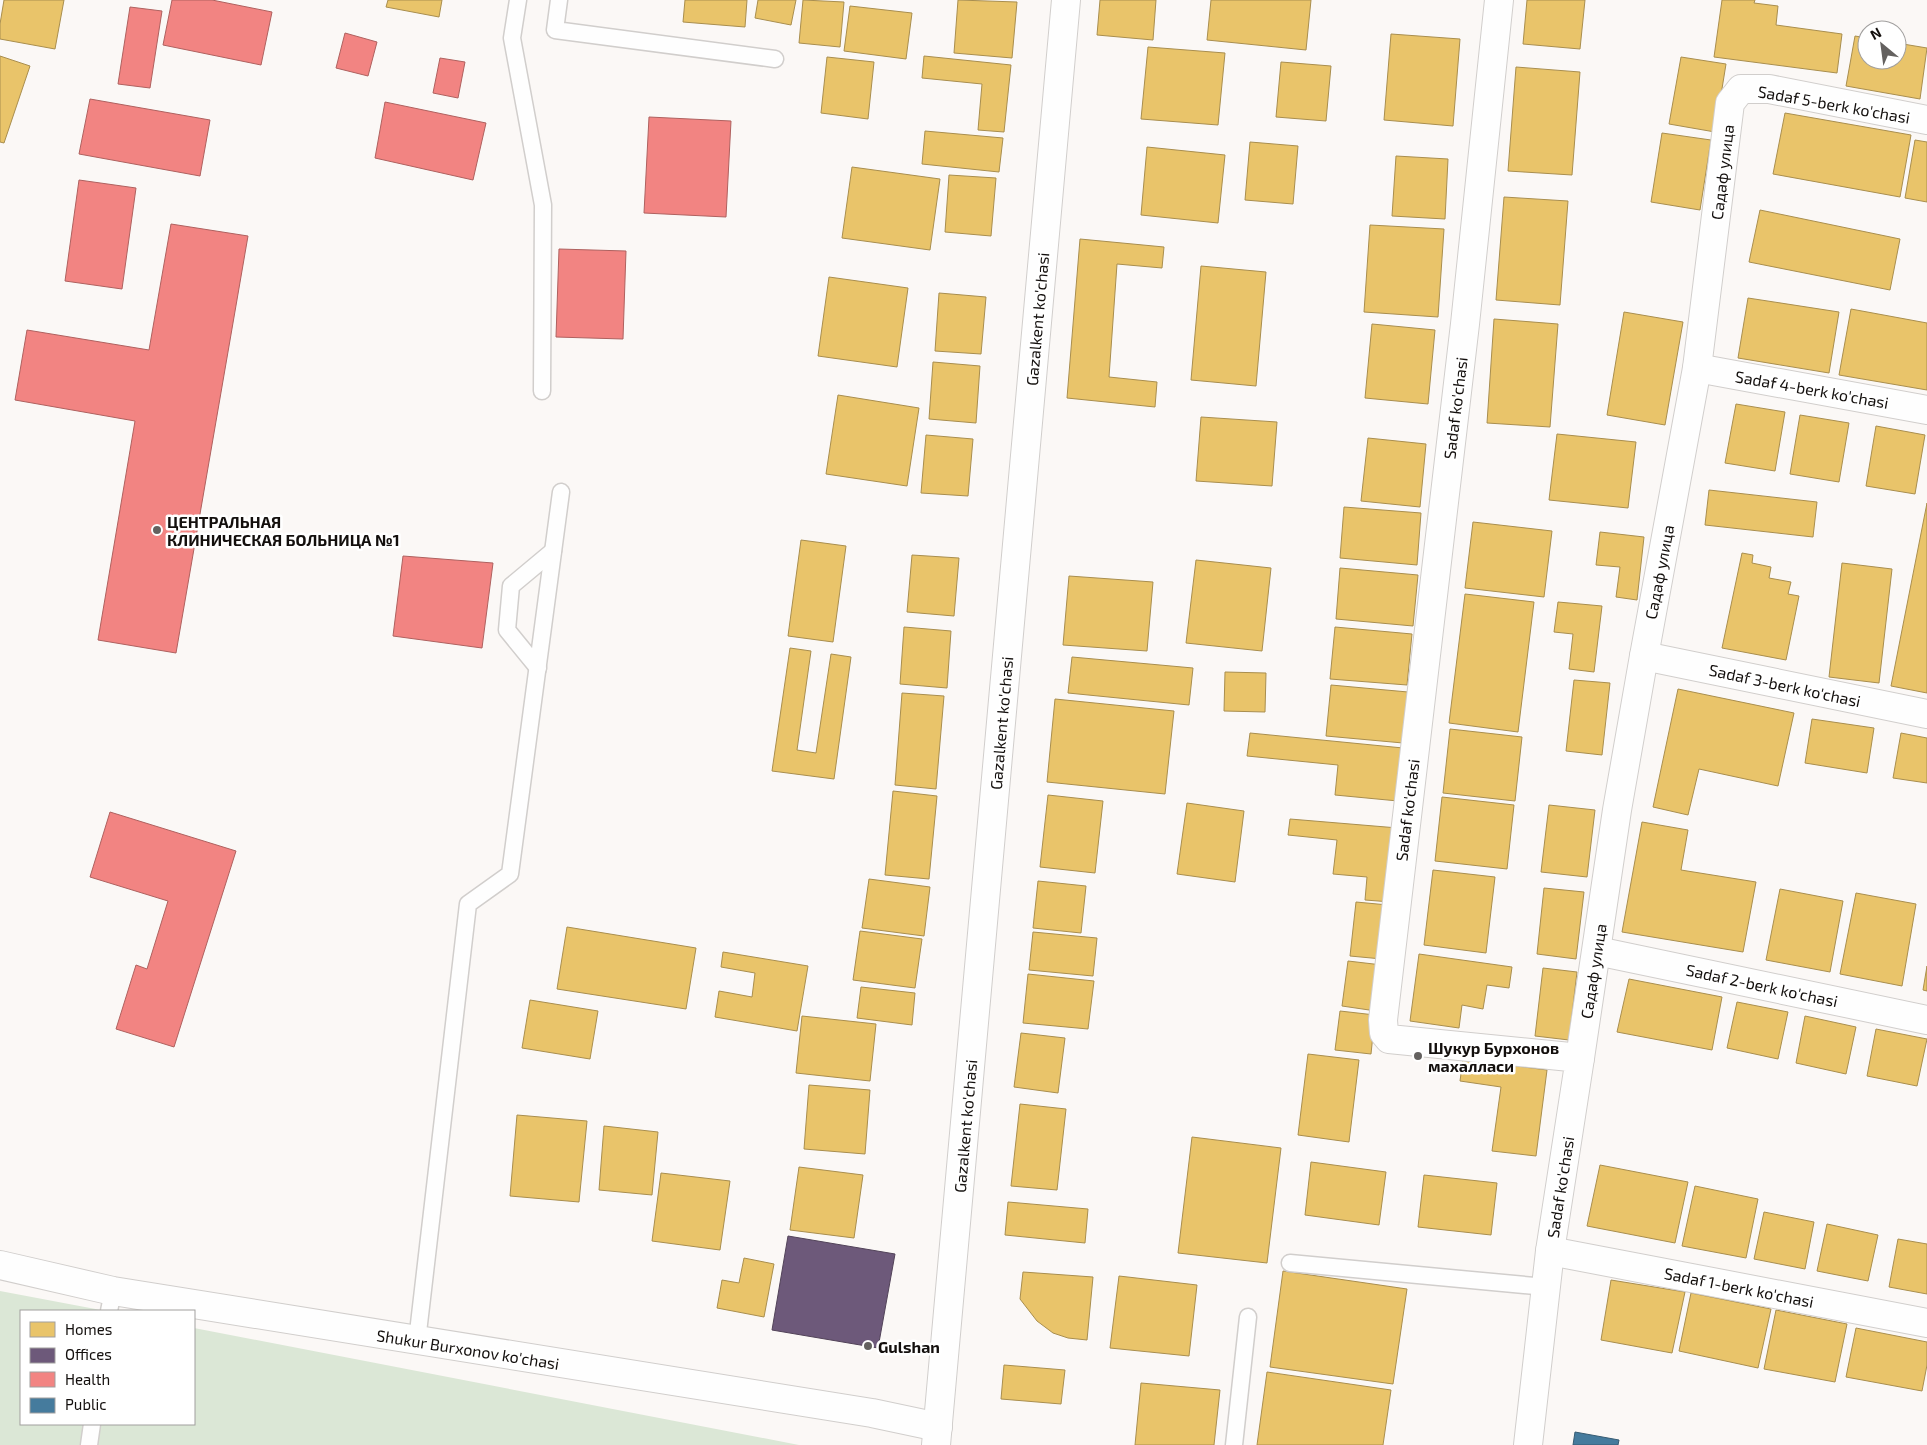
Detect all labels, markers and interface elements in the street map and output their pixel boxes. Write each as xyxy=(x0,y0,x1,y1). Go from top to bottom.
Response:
north arrow xyxy=(1857,20,1907,70)
text: N xyxy=(1867,23,1884,43)
street label: Sadaf 5-berk ko'chasi xyxy=(1756,81,1912,127)
street label: Садаф улица xyxy=(1707,123,1738,221)
street label: Gazalkent ko'chasi xyxy=(1022,252,1052,386)
street label: Sadaf ko'chasi xyxy=(1439,356,1471,460)
street label: Sadaf 4-berk ko'chasi xyxy=(1734,366,1890,412)
place label: ЦЕНТРАЛЬНАЯ КЛИНИЧЕСКАЯ БОЛЬНИЦА №1 xyxy=(167,512,400,549)
street label: Садаф улица xyxy=(1641,523,1678,621)
marker: ЦЕНТРАЛЬНАЯ КЛИНИЧЕСКАЯ БОЛЬНИЦА №1 xyxy=(151,524,163,536)
street label: Gazalkent ko'chasi xyxy=(986,656,1016,790)
street label: Sadaf 3-berk ko'chasi xyxy=(1707,660,1863,710)
street label: Sadaf ko'chasi xyxy=(1391,758,1423,862)
street label: Садаф улица xyxy=(1576,922,1611,1020)
street label: Sadaf 2-berk ko'chasi xyxy=(1684,960,1840,1010)
place label: Шукур Бурхонов махалласи xyxy=(1428,1038,1559,1075)
marker: Шукур Бурхонов махалласи xyxy=(1412,1050,1424,1062)
street label: Gazalkent ko'chasi xyxy=(950,1059,980,1193)
street label: Sadaf ko'chasi xyxy=(1543,1135,1577,1239)
street label: Sadaf 1-berk ko'chasi xyxy=(1663,1263,1815,1311)
legend xyxy=(20,1310,195,1425)
text: Homes xyxy=(65,1320,112,1338)
street label: Shukur Burxonov ko'chasi xyxy=(375,1325,561,1373)
place label: Gulshan xyxy=(878,1337,940,1356)
marker: Gulshan xyxy=(862,1340,874,1352)
text: Offices xyxy=(65,1345,112,1363)
text: Health xyxy=(65,1370,110,1388)
text: Public xyxy=(65,1395,106,1413)

